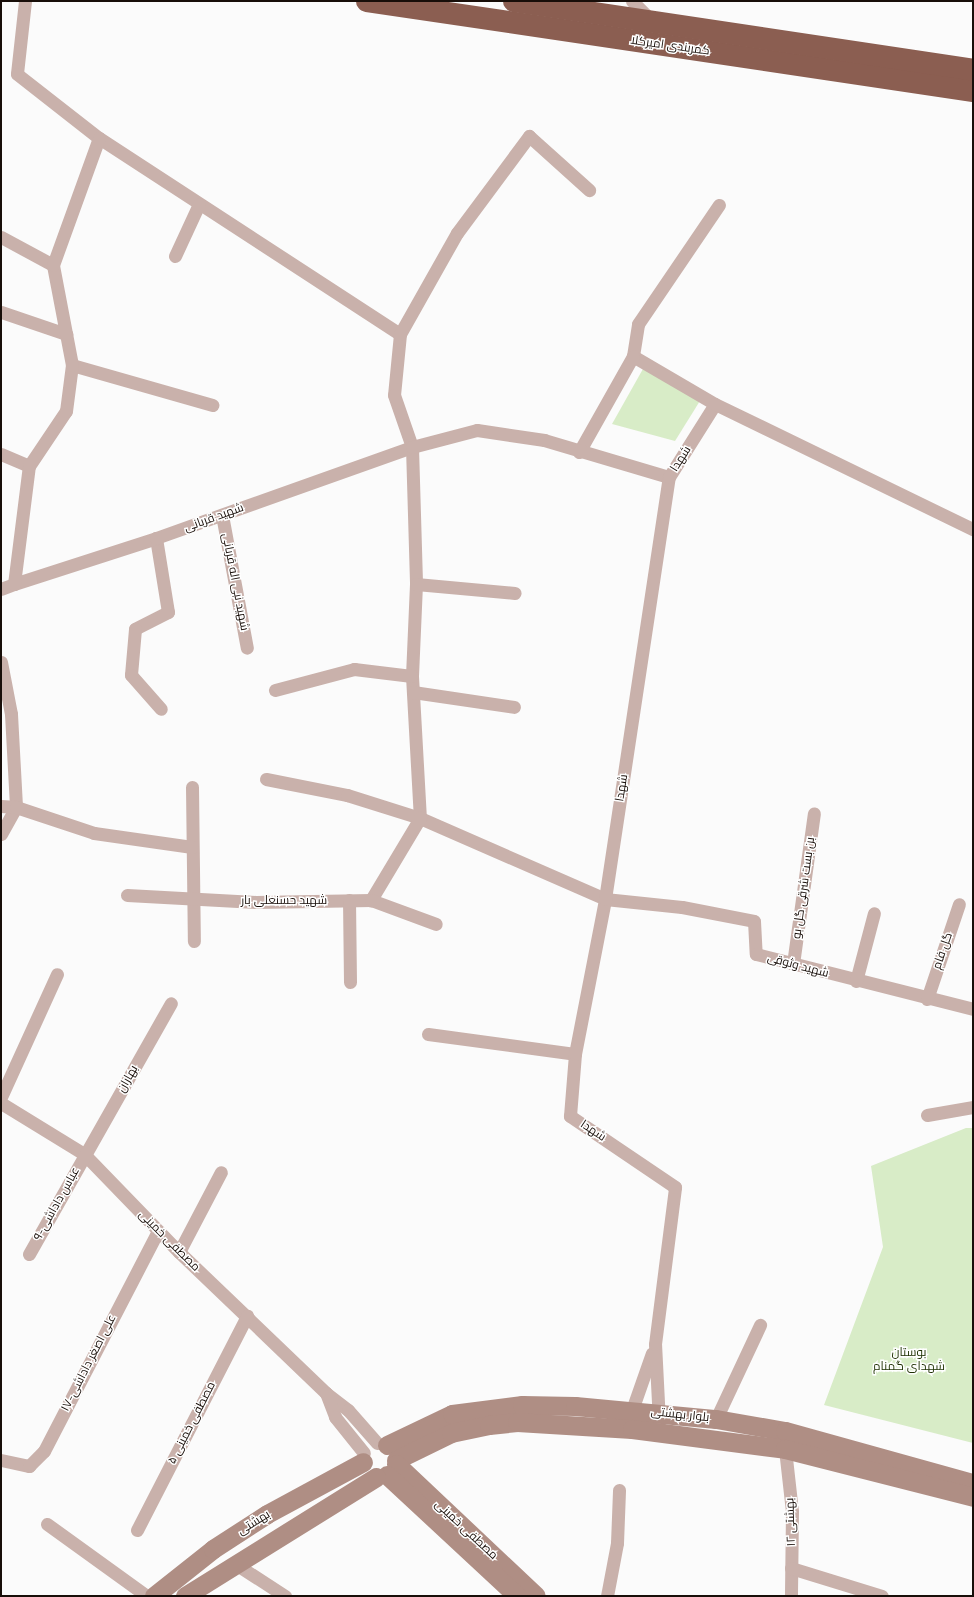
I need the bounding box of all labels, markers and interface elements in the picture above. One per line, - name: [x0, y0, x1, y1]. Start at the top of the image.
- street label: کمربندی امیرکلا: [629, 33, 711, 59]
- street label: شهدا: [668, 444, 694, 474]
- street label: شهید قربانی: [182, 501, 246, 535]
- street label: شهید نبی اله قربانی: [218, 532, 252, 632]
- street label: شهدا: [613, 773, 631, 803]
- street label: بن بست شرقی گل بو: [790, 836, 818, 940]
- street label: شهید حسنعلی بار: [241, 894, 327, 908]
- street label: گل فام: [930, 931, 956, 971]
- street label: شهید وثوقی: [766, 951, 830, 981]
- street label: بهاران: [115, 1063, 141, 1095]
- street label: شهدا: [578, 1117, 608, 1145]
- street label: عباس داداشی-۹: [31, 1165, 83, 1243]
- street label: مصطفی خمینی: [135, 1207, 203, 1275]
- street label: علی اصغر داداشی-۱۷: [58, 1312, 120, 1414]
- park label: بوستان شهدای گمنام: [873, 1346, 945, 1374]
- street label: مصطفی خمینی ۵: [165, 1380, 219, 1466]
- street label: بلوار بهشتی: [650, 1405, 710, 1425]
- street label: مصطفی خمینی: [432, 1497, 500, 1563]
- street label: بهشتی ۱۲: [783, 1497, 799, 1547]
- street label: بهشتی: [235, 1507, 273, 1539]

